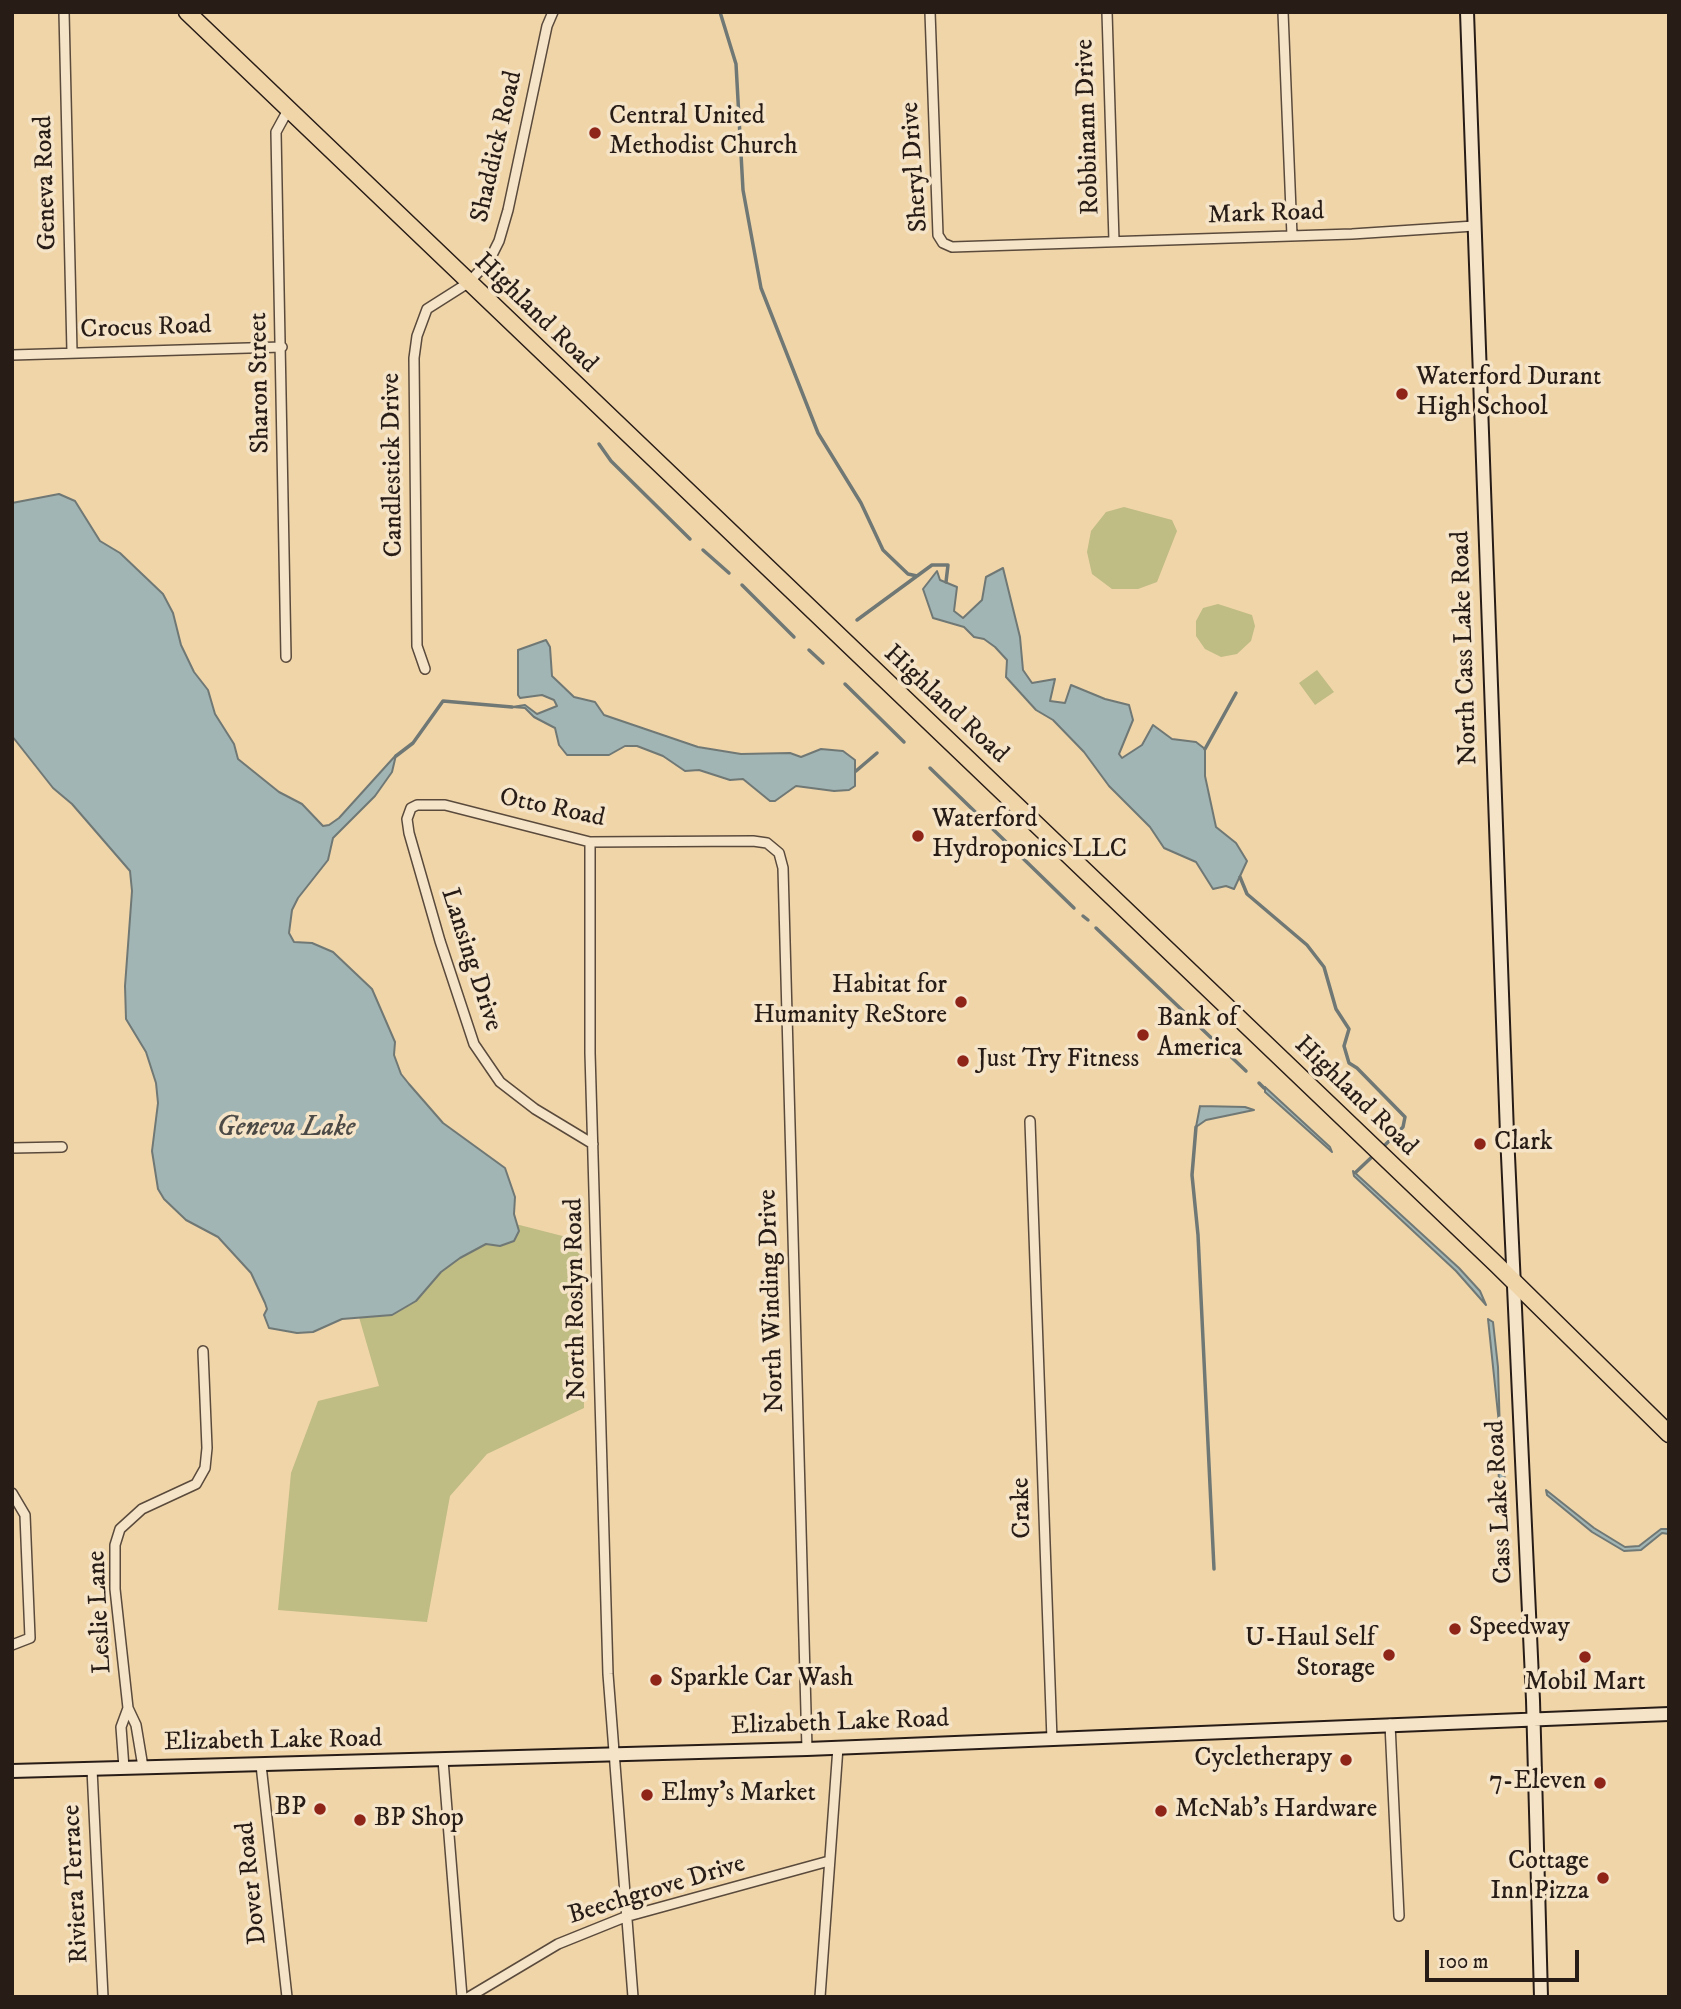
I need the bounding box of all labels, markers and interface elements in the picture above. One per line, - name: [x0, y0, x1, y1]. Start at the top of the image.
- street label: Robbinann Drive: [1070, 38, 1108, 216]
- street label: Shaddick Road: [465, 68, 531, 226]
- street label: Sheryl Drive: [896, 101, 936, 233]
- place label: Central United Methodist Church: [609, 102, 798, 164]
- street label: Geneva Road: [29, 115, 65, 251]
- marker: Central United Methodist Church: [587, 125, 603, 141]
- street label: Mark Road: [1207, 197, 1325, 233]
- street label: Highland Road: [467, 247, 603, 381]
- street label: Crocus Road: [80, 311, 212, 347]
- street label: Sharon Street: [244, 312, 278, 454]
- place label: Waterford Durant High School: [1416, 363, 1601, 424]
- street label: Candlestick Drive: [377, 372, 411, 558]
- marker: Waterford Durant High School: [1394, 386, 1410, 402]
- street label: North Cass Lake Road: [1446, 530, 1486, 766]
- street label: Highland Road: [876, 639, 1014, 771]
- street label: Otto Road: [496, 783, 608, 835]
- place label: Waterford Hydroponics LLC: [932, 805, 1127, 866]
- marker: Waterford Hydroponics LLC: [910, 828, 926, 844]
- street label: Lansing Drive: [432, 885, 508, 1035]
- place label: Habitat for Humanity ReStore: [753, 971, 947, 1032]
- marker: Habitat for Humanity ReStore: [953, 994, 969, 1010]
- place label: Bank of America: [1157, 1004, 1242, 1066]
- marker: Bank of America: [1135, 1027, 1151, 1043]
- street label: Highland Road: [1287, 1030, 1423, 1164]
- place label: Just Try Fitness: [977, 1045, 1139, 1077]
- marker: Just Try Fitness: [955, 1053, 971, 1069]
- water label: Geneva Lake: [217, 1112, 355, 1146]
- place label: Clark: [1494, 1128, 1553, 1160]
- marker: Clark: [1472, 1136, 1488, 1152]
- street label: North Winding Drive: [754, 1189, 792, 1413]
- street label: North Roslyn Road: [560, 1198, 594, 1400]
- street label: Cass Lake Road: [1481, 1419, 1521, 1585]
- street label: Crake: [1006, 1477, 1040, 1539]
- street label: Leslie Lane: [82, 1550, 120, 1674]
- place label: Speedway: [1469, 1613, 1570, 1645]
- marker: Speedway: [1447, 1621, 1463, 1637]
- place label: U-Haul Self Storage: [1245, 1624, 1375, 1686]
- marker: U-Haul Self Storage: [1381, 1647, 1397, 1663]
- marker: Mobil Mart: [1577, 1649, 1593, 1665]
- place label: Sparkle Car Wash: [670, 1664, 853, 1696]
- place label: Mobil Mart: [1524, 1668, 1646, 1700]
- marker: Sparkle Car Wash: [648, 1672, 664, 1688]
- street label: Elizabeth Lake Road: [730, 1705, 950, 1743]
- street label: Elizabeth Lake Road: [164, 1724, 382, 1760]
- place label: Cycletherapy: [1194, 1744, 1332, 1776]
- marker: Cycletherapy: [1338, 1752, 1354, 1768]
- place label: 7-Eleven: [1489, 1767, 1586, 1799]
- marker: 7-Eleven: [1592, 1775, 1608, 1791]
- place label: Elmy's Market: [661, 1779, 816, 1811]
- marker: Elmy's Market: [639, 1787, 655, 1803]
- place label: BP: [275, 1793, 306, 1825]
- place label: McNab's Hardware: [1175, 1795, 1377, 1827]
- marker: BP: [312, 1801, 328, 1817]
- marker: McNab's Hardware: [1153, 1803, 1169, 1819]
- street label: Riviera Terrace: [57, 1804, 97, 1964]
- place label: BP Shop: [374, 1804, 464, 1836]
- marker: BP Shop: [352, 1812, 368, 1828]
- street label: Dover Road: [231, 1820, 275, 1946]
- place label: Cottage Inn Pizza: [1490, 1847, 1589, 1909]
- street label: Beechgrove Drive: [565, 1849, 749, 1933]
- marker: Cottage Inn Pizza: [1595, 1870, 1611, 1886]
- scale bar: [1429, 1936, 1583, 1980]
- text: 100 m: [1438, 1949, 1489, 1975]

